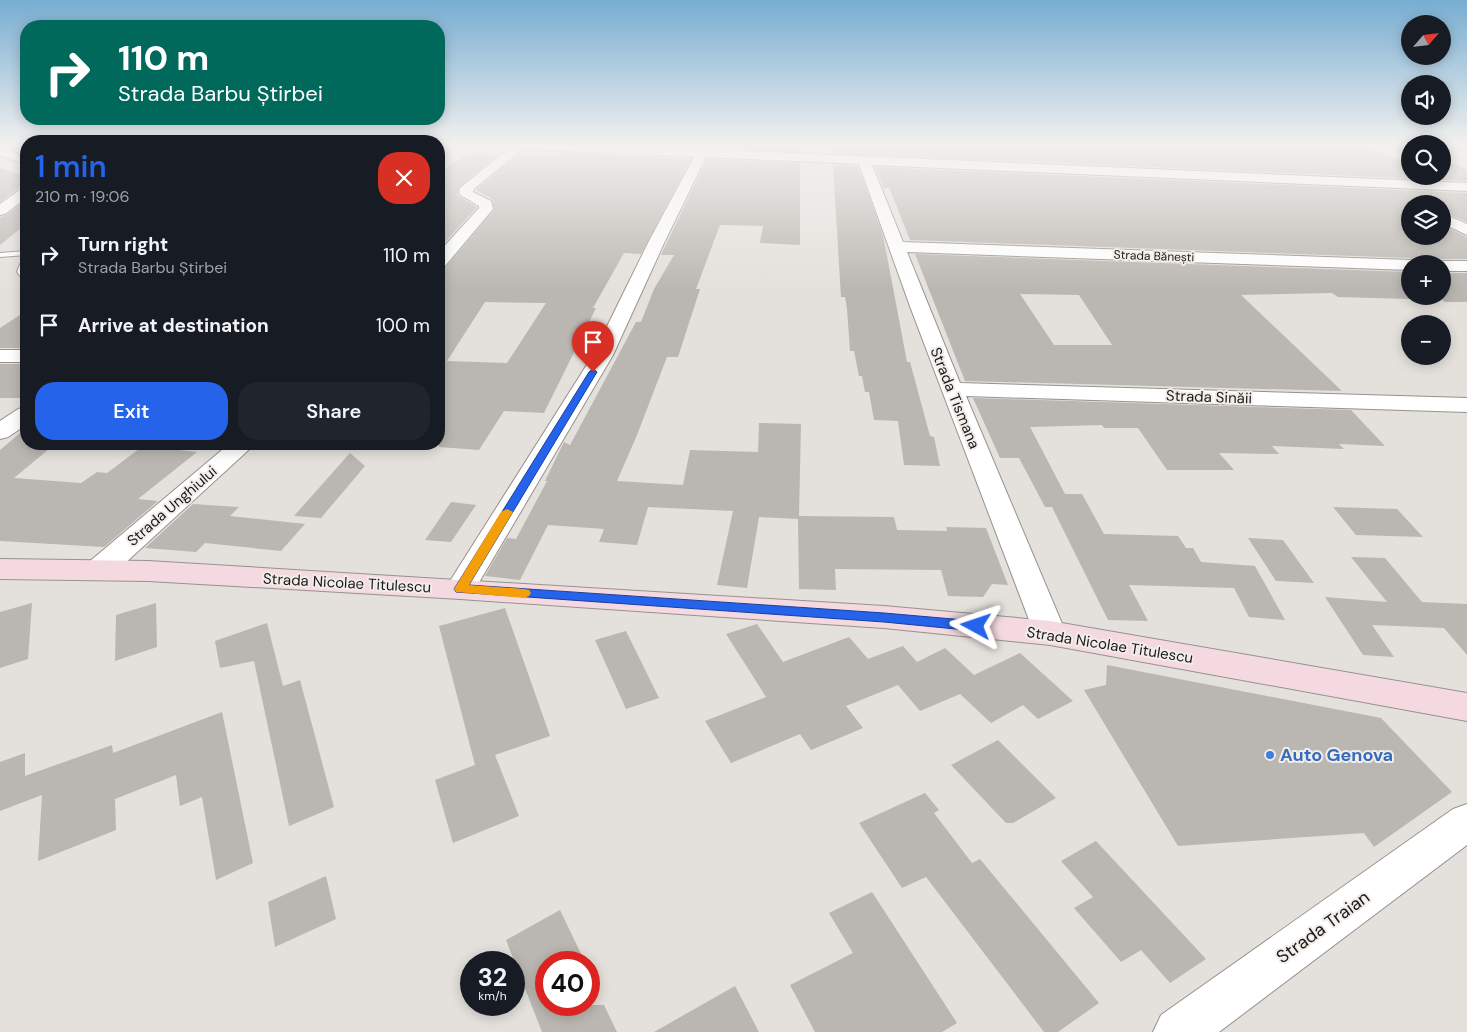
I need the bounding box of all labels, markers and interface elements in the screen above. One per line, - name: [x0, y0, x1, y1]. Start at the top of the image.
- north arrow: [1401, 15, 1451, 65]
- map controls: [1401, 15, 1451, 365]
- text: 110 m: [118, 35, 209, 81]
- icon: right: [35, 40, 100, 105]
- button: sound: [1401, 75, 1451, 125]
- text: Strada Barbu Știrbei: [118, 79, 323, 108]
- button: search: [1401, 135, 1451, 185]
- text: 1 min: [35, 147, 107, 186]
- button: close: [378, 152, 430, 204]
- text: 210 m · 19:06: [35, 186, 130, 207]
- button: layers: [1401, 195, 1451, 245]
- text: Turn right: [78, 232, 168, 257]
- icon: right: [35, 241, 63, 269]
- text: 110 m: [383, 243, 430, 268]
- street label: Strada Bănești: [1113, 247, 1195, 265]
- button: +: [1401, 255, 1451, 305]
- text: Strada Barbu Știrbei: [78, 257, 227, 278]
- icon: arrive: [35, 311, 63, 339]
- text: Arrive at destination: [78, 313, 269, 338]
- text: 100 m: [376, 313, 430, 338]
- button: −: [1401, 315, 1451, 365]
- pin: [572, 321, 614, 372]
- icon: arrive: [579, 328, 607, 356]
- street label: Strada Tismana: [926, 344, 984, 452]
- button: Exit: [35, 382, 228, 440]
- button: Share: [238, 382, 430, 440]
- street label: Strada Sinăii: [1166, 386, 1252, 408]
- street label: Strada Unghiului: [123, 461, 221, 551]
- street label: Strada Nicolae Titulescu: [262, 569, 432, 597]
- position arrow: [949, 599, 1001, 651]
- street label: Strada Nicolae Titulescu: [1025, 622, 1195, 668]
- place label: Auto Genova: [1280, 743, 1393, 767]
- marker: Auto Genova: [1264, 749, 1276, 761]
- street label: Strada Traian: [1272, 885, 1374, 969]
- speed limit sign: 40: [535, 951, 600, 1016]
- text: 32: [478, 961, 507, 994]
- text: km/h: [478, 988, 507, 1004]

